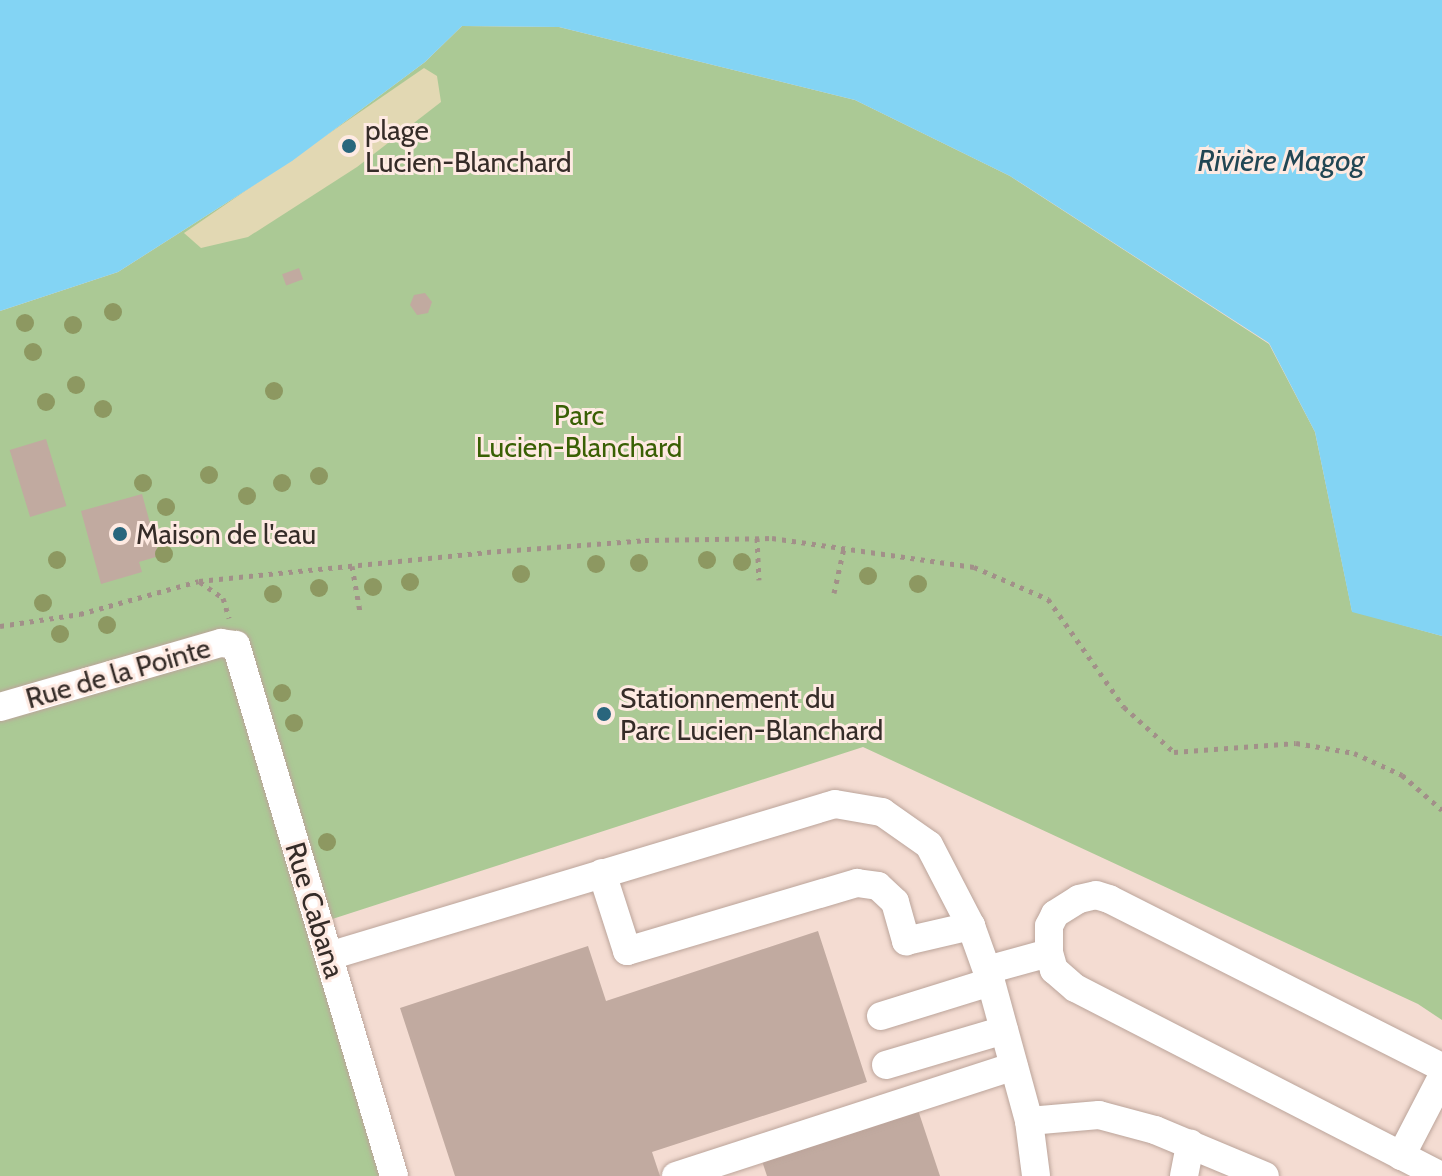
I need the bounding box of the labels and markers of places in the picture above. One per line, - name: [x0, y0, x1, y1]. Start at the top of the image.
- place label: plage Lucien-Blanchard: [365, 113, 572, 179]
- marker: plage Lucien-Blanchard: [340, 137, 358, 155]
- place label: Maison de l'eau: [136, 517, 316, 551]
- marker: Maison de l'eau: [111, 525, 129, 543]
- place label: Stationnement du Parc Lucien-Blanchard: [620, 681, 883, 747]
- marker: Stationnement du Parc Lucien-Blanchard: [595, 705, 613, 723]

